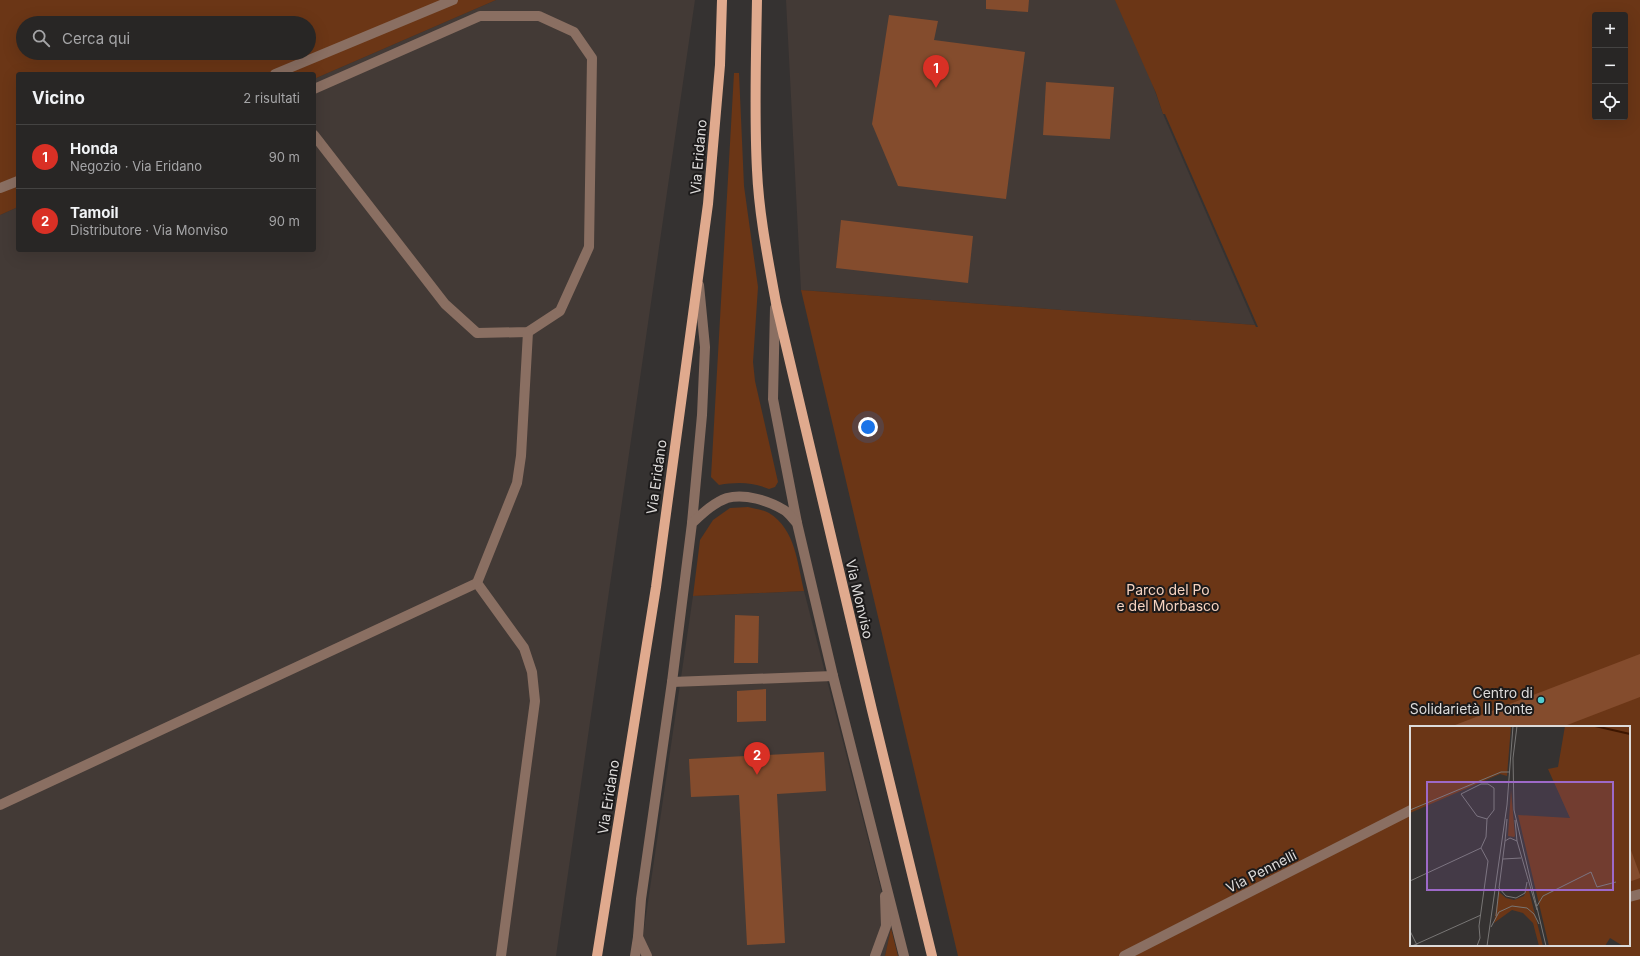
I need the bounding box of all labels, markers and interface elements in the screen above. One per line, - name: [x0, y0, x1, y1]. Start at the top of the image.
- map controls: [1592, 12, 1628, 120]
- button: +: [1592, 12, 1628, 48]
- search box: [16, 16, 316, 60]
- icon: search: [30, 27, 52, 49]
- text: Cerca qui: [62, 29, 130, 48]
- button: −: [1592, 48, 1628, 84]
- pin: 1: [923, 55, 949, 88]
- button: locate: [1592, 84, 1628, 120]
- text: Vicino: [32, 88, 85, 108]
- text: 2 risultati: [243, 90, 300, 106]
- street label: Via Eridano: [686, 119, 710, 195]
- text: Honda: [70, 139, 118, 158]
- text: 1: [42, 149, 48, 165]
- text: 90 m: [269, 149, 300, 165]
- text: Negozio · Via Eridano: [70, 158, 202, 174]
- text: Tamoil: [70, 203, 119, 222]
- text: 2: [41, 213, 49, 229]
- text: 90 m: [269, 213, 300, 229]
- text: Distributore · Via Monviso: [70, 222, 228, 238]
- your location: [858, 417, 878, 437]
- street label: Via Eridano: [642, 439, 670, 515]
- street label: Via Monviso: [843, 558, 877, 640]
- park label: Parco del Po e del Morbasco: [1116, 581, 1220, 614]
- place label: Centro di Solidarietà Il Ponte: [1410, 684, 1533, 717]
- marker: Centro di Solidarietà Il Ponte: [1536, 695, 1546, 705]
- inset map: [1410, 726, 1630, 946]
- pin: 2: [744, 742, 770, 775]
- street label: Via Eridano: [594, 759, 622, 835]
- street label: Via Pennelli: [1223, 846, 1299, 896]

